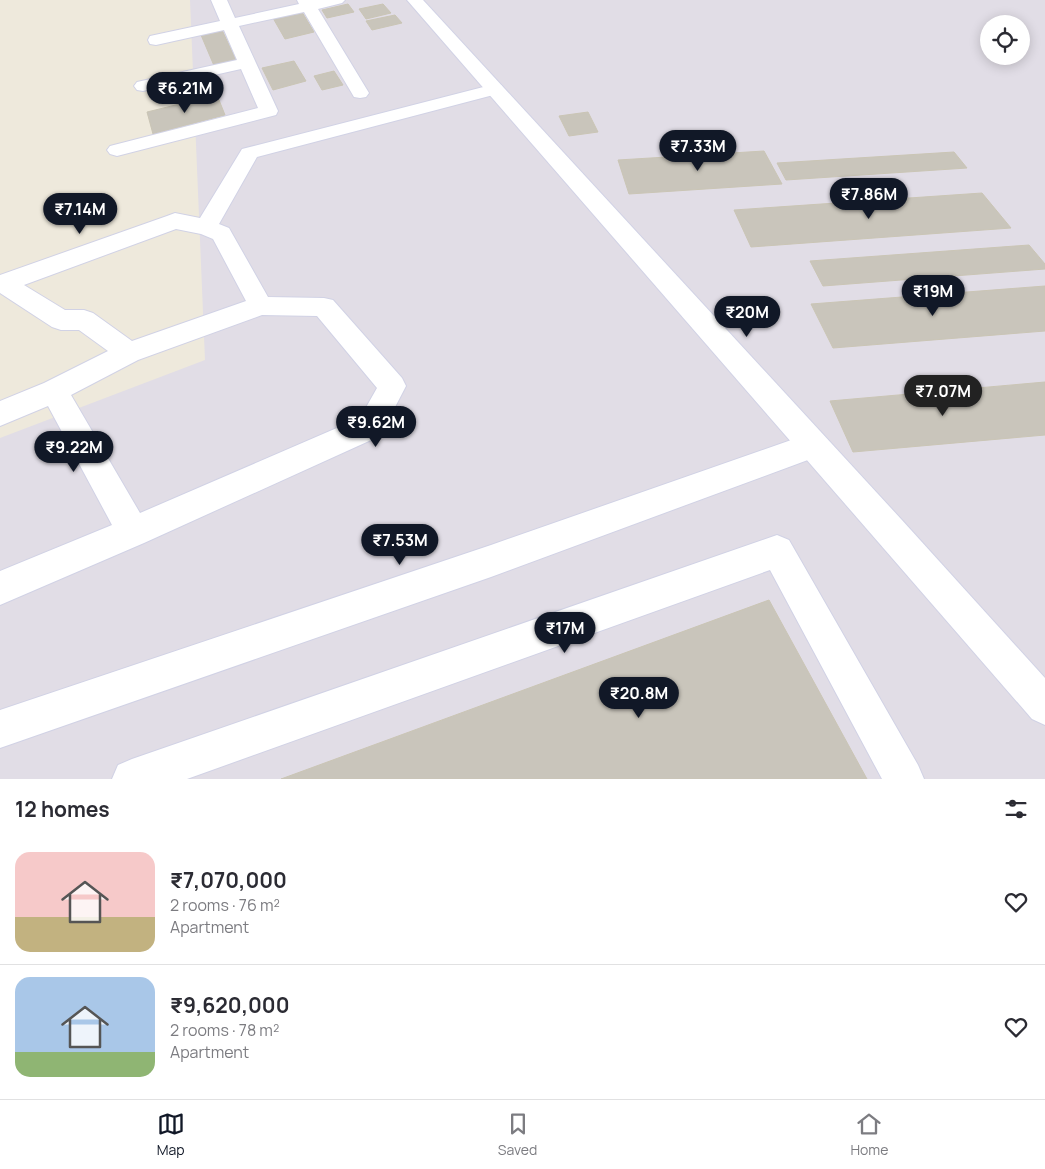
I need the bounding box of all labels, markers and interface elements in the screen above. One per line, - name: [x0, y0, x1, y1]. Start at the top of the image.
- map controls: [980, 15, 1030, 65]
- button: locate: [980, 15, 1030, 65]
- pin: ₹6.21M: [144, 72, 226, 114]
- text: ₹6.21M: [158, 77, 212, 99]
- pin: ₹7.33M: [657, 130, 739, 172]
- text: ₹7.33M: [670, 135, 726, 157]
- pin: ₹7.86M: [828, 178, 910, 220]
- text: ₹7.86M: [841, 183, 897, 205]
- pin: ₹7.14M: [39, 192, 121, 235]
- text: ₹7.14M: [54, 198, 106, 220]
- pin: ₹19M: [903, 274, 963, 317]
- text: ₹19M: [913, 280, 953, 302]
- pin: ₹20M: [717, 296, 777, 338]
- text: ₹20M: [725, 301, 769, 323]
- pin: ₹7.07M: [902, 374, 984, 417]
- text: ₹7.07M: [915, 380, 971, 402]
- pin: ₹9.62M: [335, 406, 417, 448]
- text: ₹9.62M: [347, 411, 405, 433]
- pin: ₹9.22M: [33, 430, 115, 473]
- text: ₹9.22M: [45, 436, 103, 458]
- pin: ₹7.53M: [359, 524, 441, 566]
- text: ₹7.53M: [372, 529, 428, 551]
- pin: ₹17M: [535, 612, 595, 654]
- text: ₹17M: [545, 617, 585, 639]
- pin: ₹20.8M: [598, 676, 680, 719]
- text: ₹20.8M: [610, 682, 668, 704]
- text: 12 homes: [15, 795, 110, 823]
- icon: filters: [1002, 795, 1030, 823]
- text: ₹7,070,000: [170, 866, 287, 894]
- icon: home: [55, 872, 115, 932]
- icon: heart: [1002, 888, 1030, 916]
- text: 2 rooms · 76 m²: [170, 894, 280, 916]
- text: Apartment: [170, 916, 249, 938]
- text: ₹9,620,000: [170, 991, 290, 1019]
- icon: home: [55, 997, 115, 1057]
- icon: heart: [1002, 1013, 1030, 1041]
- text: 2 rooms · 78 m²: [170, 1019, 279, 1041]
- text: Apartment: [170, 1041, 249, 1063]
- tab: Map: [157, 1110, 185, 1159]
- tab: Saved: [498, 1110, 537, 1159]
- tab: Home: [851, 1110, 888, 1159]

